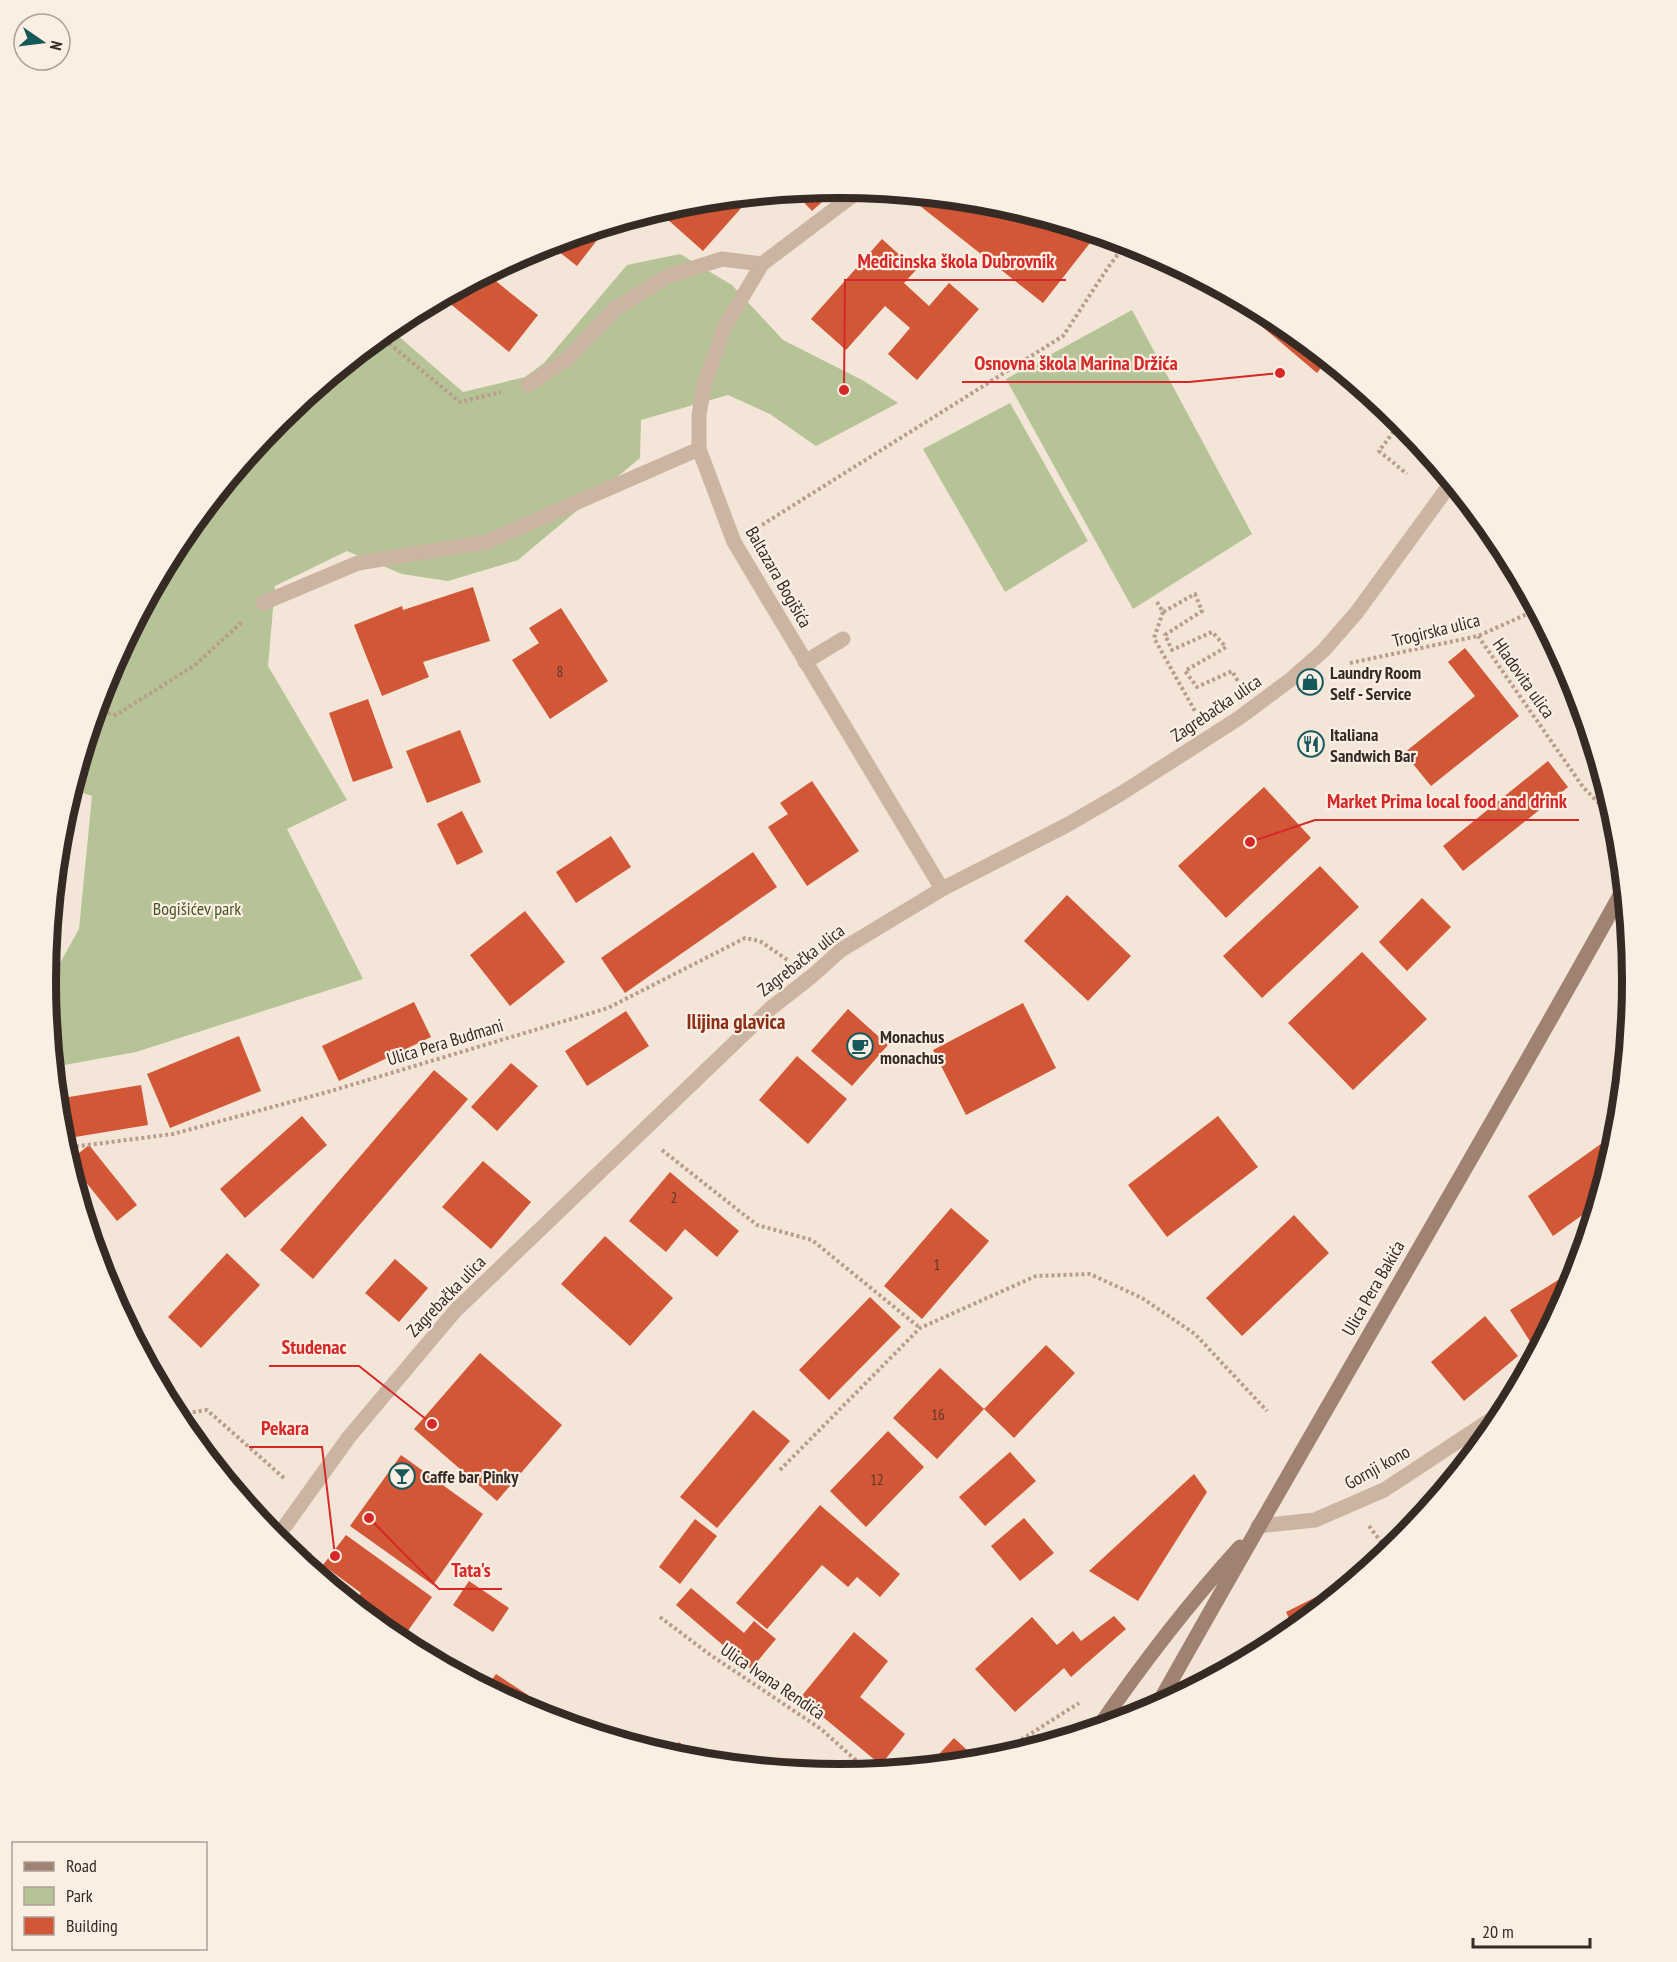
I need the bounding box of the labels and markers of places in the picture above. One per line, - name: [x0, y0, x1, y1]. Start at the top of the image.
- callout: Medicinska škola Dubrovnik: [845, 242, 1066, 280]
- callout: Osnovna škola Marina Držića: [962, 344, 1189, 382]
- place label: Laundry Room Self - Service: [1330, 661, 1421, 705]
- shop icon: Laundry Room Self - Service: [1295, 667, 1325, 697]
- place label: Italiana Sandwich Bar: [1330, 723, 1417, 767]
- restaurant icon: Italiana Sandwich Bar: [1296, 729, 1326, 759]
- callout: Market Prima local food and drink: [1315, 782, 1579, 820]
- place label: Monachus monachus: [880, 1025, 944, 1069]
- cafe icon: Monachus monachus: [845, 1031, 875, 1061]
- callout: Studenac: [269, 1328, 359, 1366]
- callout: Pekara: [249, 1409, 322, 1447]
- bar icon: Caffe bar Pinky: [387, 1461, 417, 1491]
- place label: Caffe bar Pinky: [422, 1465, 519, 1488]
- callout: Tata's: [439, 1551, 502, 1589]

